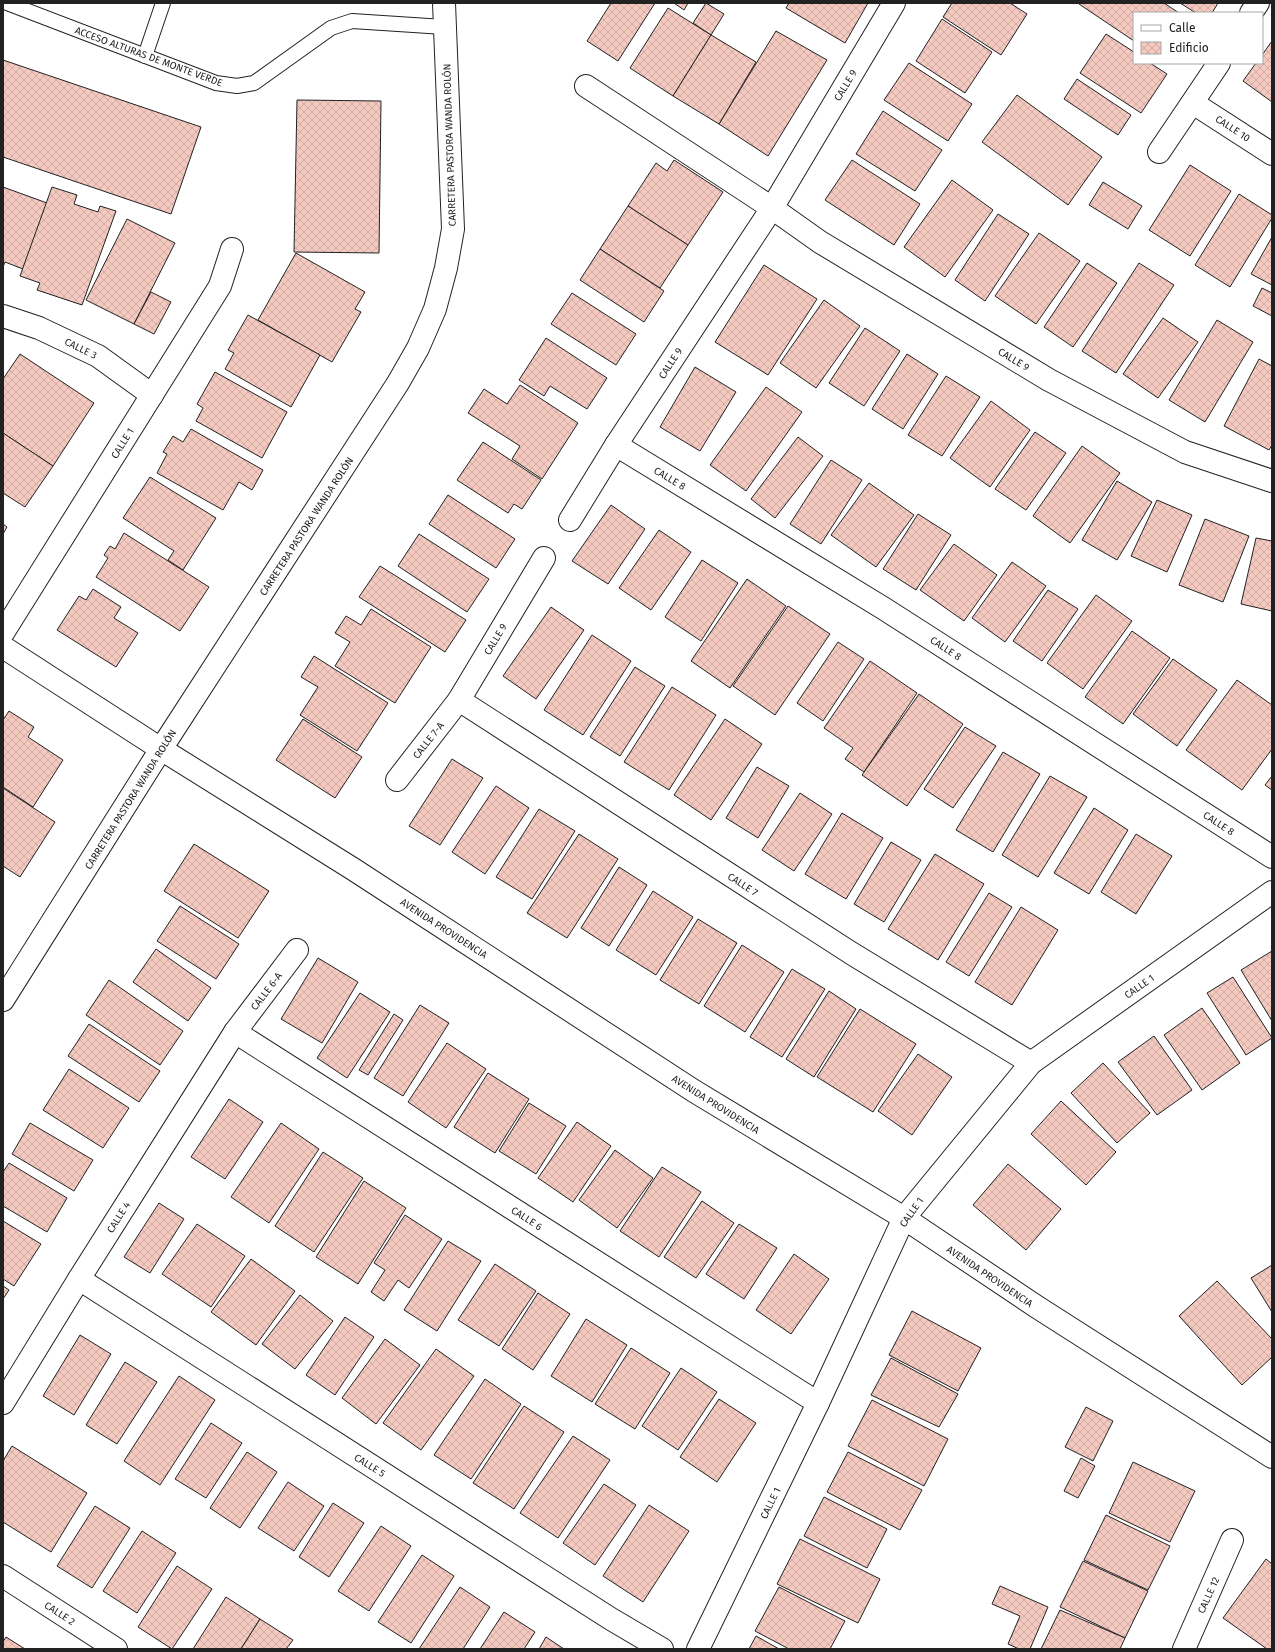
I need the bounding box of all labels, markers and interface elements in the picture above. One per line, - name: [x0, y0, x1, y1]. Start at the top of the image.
- legend: [1133, 12, 1263, 64]
- text: Calle: [1169, 21, 1196, 35]
- street label: ACCESO ALTURAS DE MONTE VERDE: [73, 25, 224, 89]
- text: Edificio: [1169, 41, 1209, 55]
- street label: CARRETERA PASTORA WANDA ROLÓN: [439, 63, 459, 227]
- street label: CALLE 9: [832, 68, 860, 103]
- street label: CALLE 10: [1213, 113, 1253, 145]
- street label: CALLE 3: [63, 336, 99, 362]
- street label: CALLE 9: [656, 346, 685, 381]
- street label: CALLE 9: [996, 346, 1031, 374]
- street label: CALLE 1: [109, 426, 137, 461]
- street label: CARRETERA PASTORA WANDA ROLÓN: [256, 454, 356, 598]
- street label: CALLE 8: [651, 465, 688, 493]
- street label: CALLE 9: [482, 622, 510, 657]
- street label: CALLE 8: [928, 634, 964, 664]
- street label: CALLE 7-A: [411, 720, 447, 761]
- street label: CARRETERA PASTORA WANDA ROLÓN: [81, 726, 179, 872]
- street label: CALLE 8: [1201, 809, 1237, 839]
- street label: CALLE 7: [725, 871, 760, 899]
- street label: AVENIDA PROVIDENCIA: [398, 896, 489, 962]
- street label: CALLE 6-A: [249, 970, 285, 1013]
- street label: CALLE 1: [1122, 972, 1157, 1001]
- street label: AVENIDA PROVIDENCIA: [669, 1073, 762, 1137]
- street label: CALLE 1: [897, 1195, 926, 1230]
- street label: CALLE 4: [105, 1199, 133, 1235]
- street label: CALLE 6: [509, 1204, 544, 1233]
- street label: AVENIDA PROVIDENCIA: [944, 1244, 1035, 1310]
- street label: CALLE 5: [352, 1452, 387, 1480]
- street label: CALLE 1: [758, 1486, 784, 1521]
- street label: CALLE 12: [1196, 1575, 1222, 1615]
- street label: CALLE 2: [42, 1599, 77, 1628]

